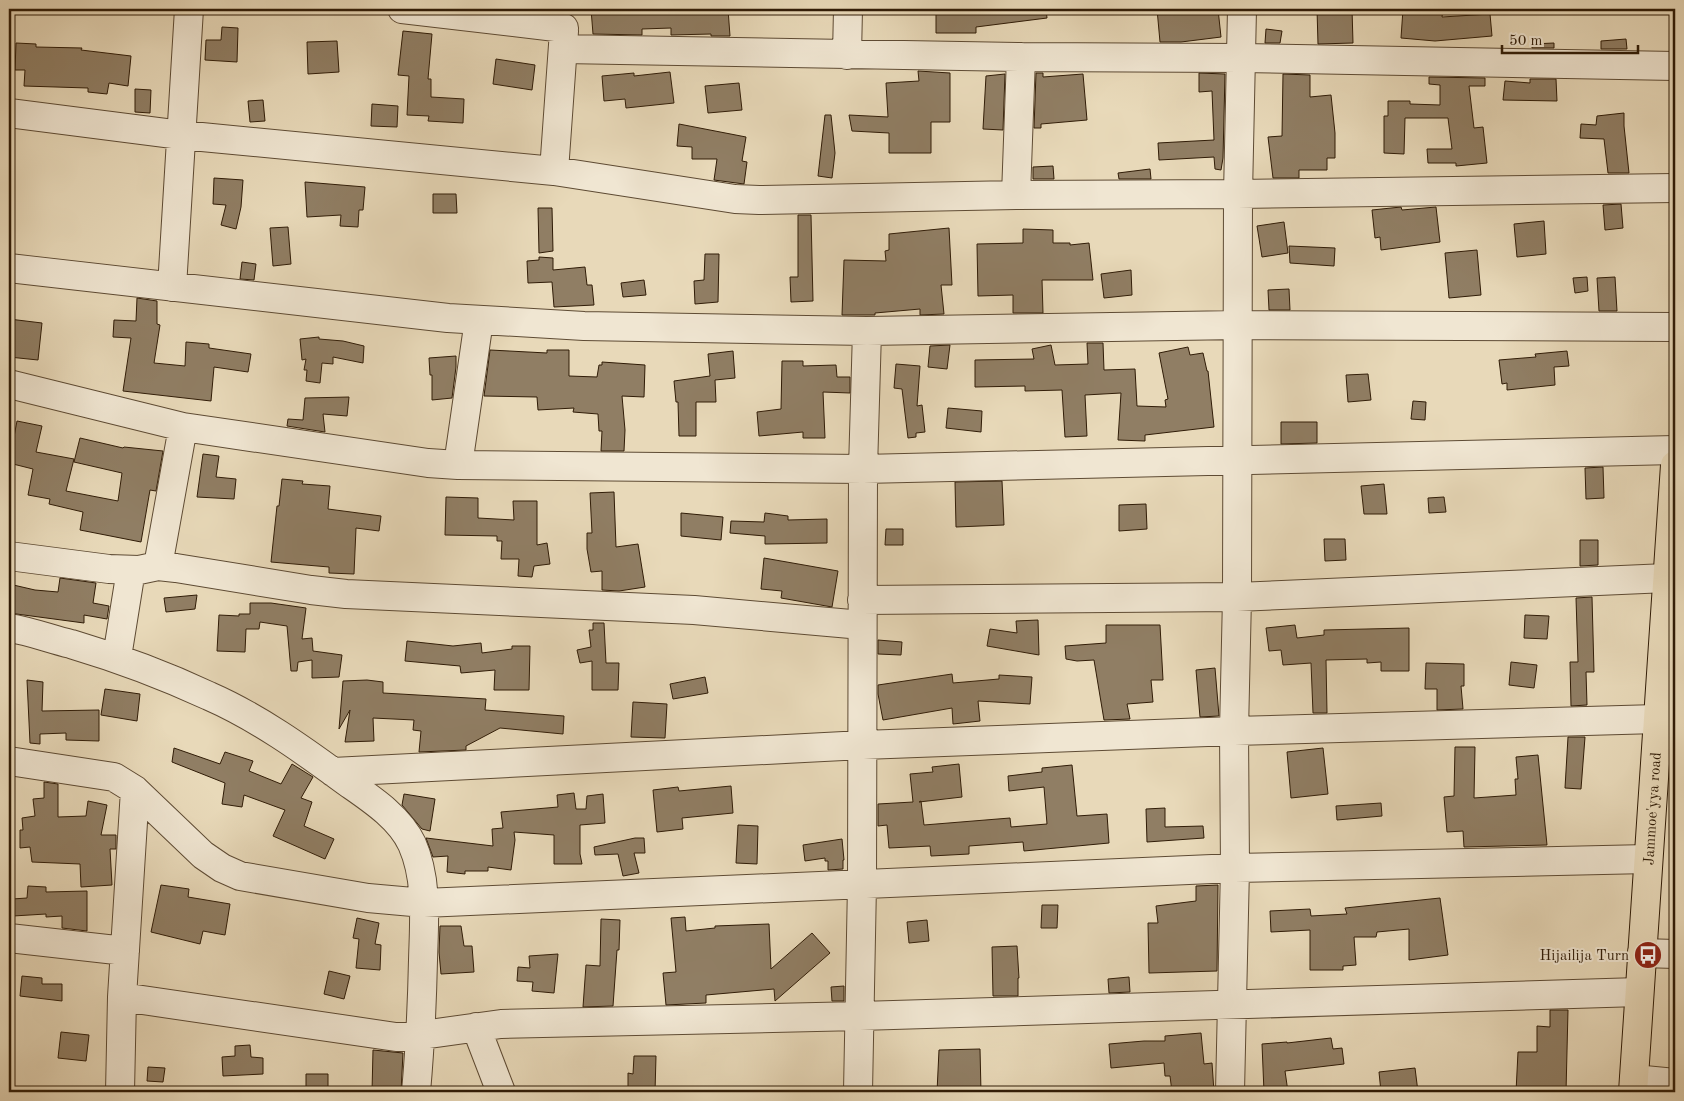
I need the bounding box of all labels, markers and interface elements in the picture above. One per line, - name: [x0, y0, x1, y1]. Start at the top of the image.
- scale bar: [1502, 22, 1638, 54]
- text: 50 m: [1509, 34, 1543, 49]
- street label: Jammoe'yya road: [1642, 752, 1665, 866]
- bus stop icon: Hijailija Turn: [1633, 940, 1663, 970]
- place label: Hijailija Turn: [1539, 949, 1629, 964]

